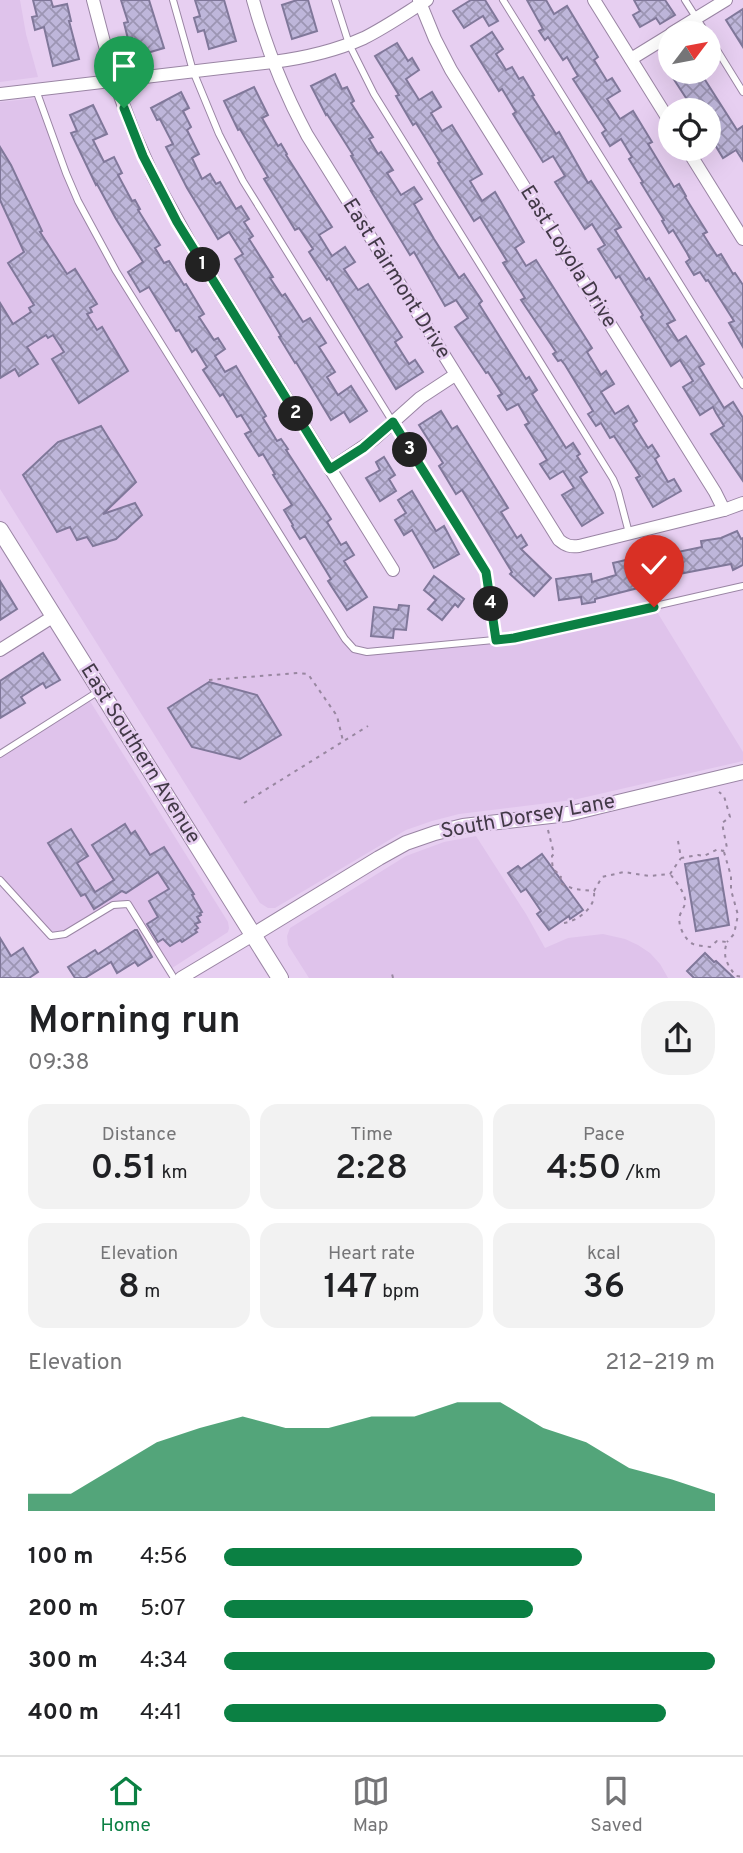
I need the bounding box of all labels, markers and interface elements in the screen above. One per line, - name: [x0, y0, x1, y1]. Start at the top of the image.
- north arrow: [658, 21, 721, 84]
- map controls: [658, 21, 721, 161]
- pin: [94, 36, 154, 108]
- icon: arrive: [105, 47, 143, 85]
- button: locate: [658, 98, 721, 161]
- street label: East Loyola Drive: [513, 181, 623, 333]
- street label: East Fairmont Drive: [336, 194, 456, 364]
- pin: 1: [186, 247, 220, 282]
- text: 1: [199, 252, 206, 276]
- pin: 2: [278, 396, 314, 432]
- text: 2: [290, 401, 301, 425]
- pin: 3: [392, 433, 428, 468]
- text: 3: [404, 437, 415, 461]
- pin: [624, 535, 684, 607]
- icon: check: [635, 546, 673, 584]
- pin: 4: [474, 586, 508, 622]
- text: 4: [484, 591, 497, 615]
- street label: East Southern Avenue: [74, 659, 206, 849]
- street label: South Dorsey Lane: [439, 788, 617, 846]
- text: Morning run: [28, 998, 241, 1047]
- button: share: [641, 1001, 715, 1075]
- text: 09:38: [28, 1049, 90, 1078]
- text: Distance: [102, 1123, 176, 1147]
- text: Time: [350, 1123, 393, 1147]
- text: Pace: [583, 1123, 625, 1147]
- text: 0.51: [91, 1147, 157, 1191]
- text: 2:28: [335, 1147, 408, 1191]
- text: 4:50: [546, 1147, 621, 1191]
- text: km: [157, 1161, 188, 1185]
- text: /km: [621, 1161, 661, 1185]
- text: Elevation: [100, 1242, 178, 1266]
- text: Heart rate: [328, 1242, 415, 1266]
- text: kcal: [587, 1242, 621, 1266]
- text: 8: [118, 1266, 140, 1310]
- text: 147: [323, 1266, 378, 1310]
- text: 36: [583, 1266, 625, 1310]
- text: m: [140, 1280, 160, 1304]
- text: bpm: [378, 1280, 419, 1304]
- text: Elevation: [28, 1349, 123, 1378]
- text: 212–219 m: [605, 1349, 715, 1378]
- text: 100 m: [28, 1543, 93, 1572]
- text: 4:56: [140, 1543, 187, 1572]
- text: 200 m: [28, 1595, 98, 1624]
- text: 5:07: [140, 1595, 186, 1624]
- text: 300 m: [28, 1647, 98, 1676]
- text: 4:34: [140, 1647, 188, 1676]
- text: 400 m: [28, 1699, 99, 1728]
- text: 4:41: [140, 1699, 182, 1728]
- tab: Home: [100, 1772, 151, 1838]
- tab: Map: [352, 1772, 390, 1838]
- tab: Saved: [590, 1772, 643, 1838]

